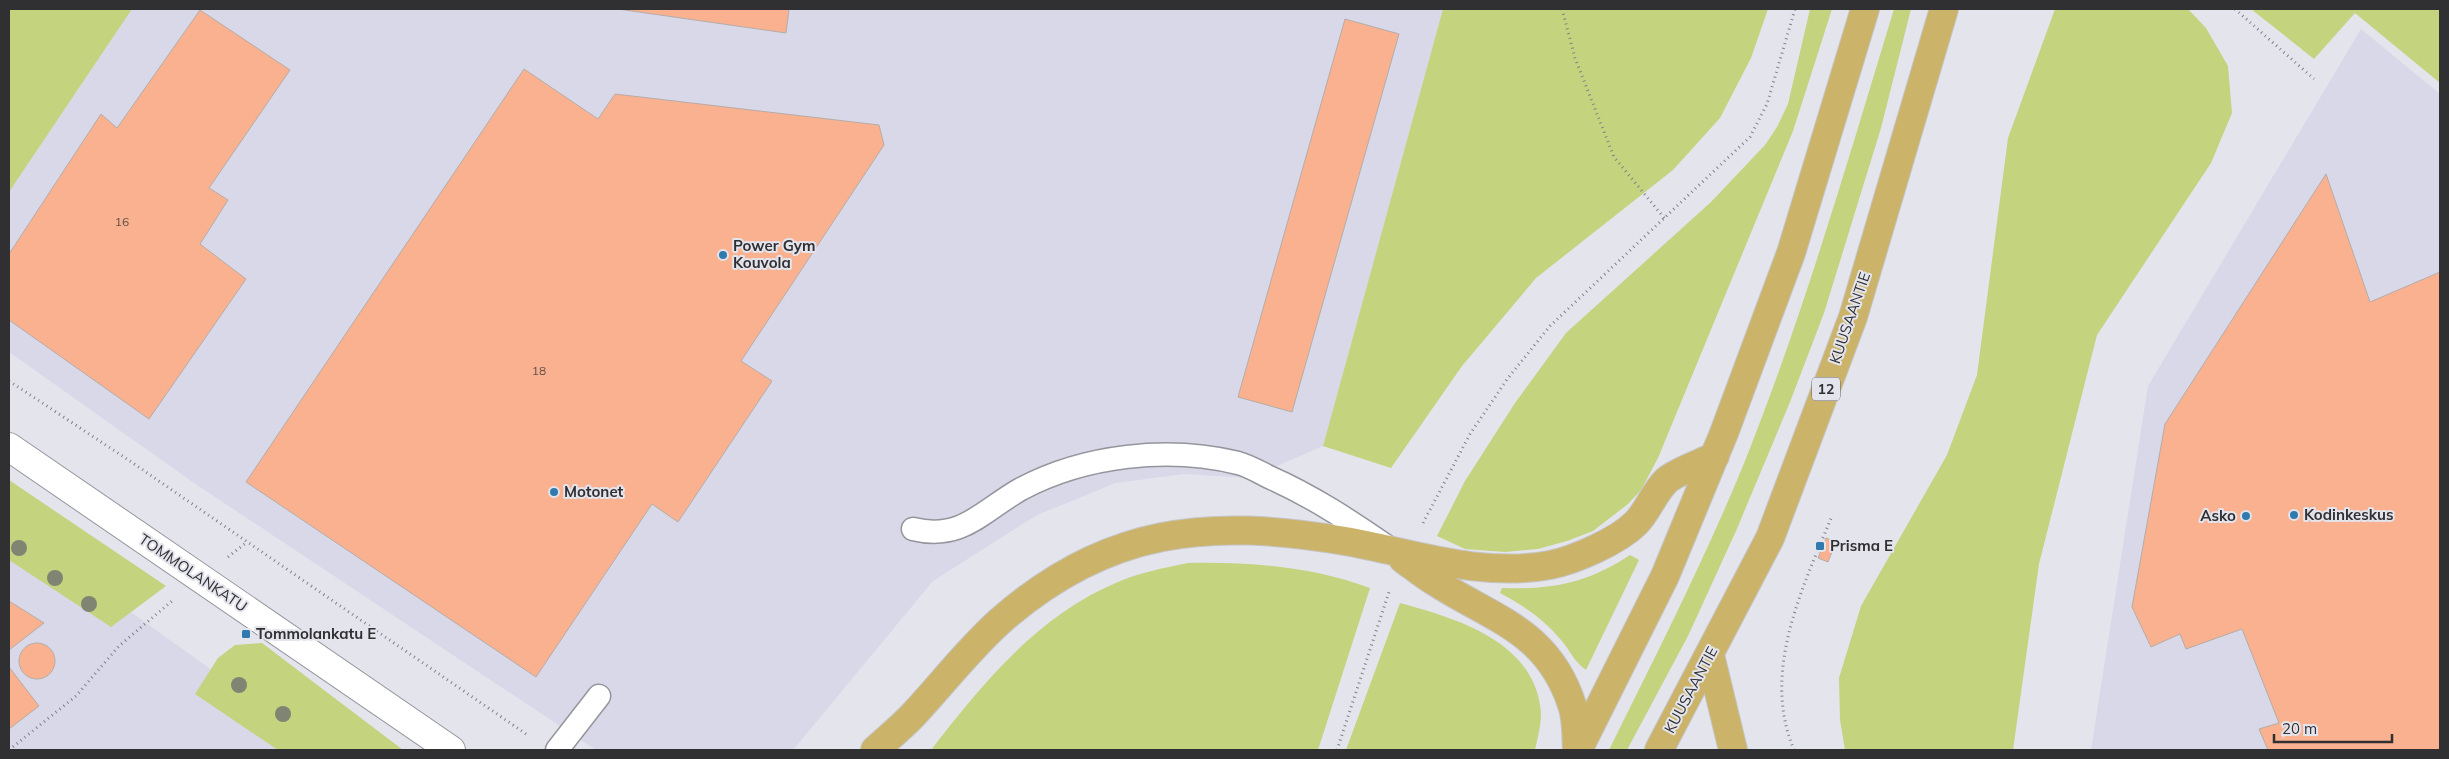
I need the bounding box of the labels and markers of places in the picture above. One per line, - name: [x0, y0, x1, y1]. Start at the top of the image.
- place label: Power Gym Kouvola: [733, 236, 815, 272]
- marker: Power Gym Kouvola: [717, 249, 729, 261]
- place label: Motonet: [564, 482, 624, 501]
- marker: Motonet: [548, 486, 560, 498]
- place label: Kodinkeskus: [2304, 505, 2394, 524]
- place label: Asko: [2200, 506, 2236, 525]
- marker: Kodinkeskus: [2288, 509, 2300, 521]
- marker: Asko: [2240, 510, 2252, 522]
- place label: Prisma E: [1830, 536, 1893, 555]
- marker: Prisma E: [1814, 540, 1826, 552]
- place label: Tommolankatu E: [256, 624, 376, 643]
- marker: Tommolankatu E: [240, 628, 252, 640]

